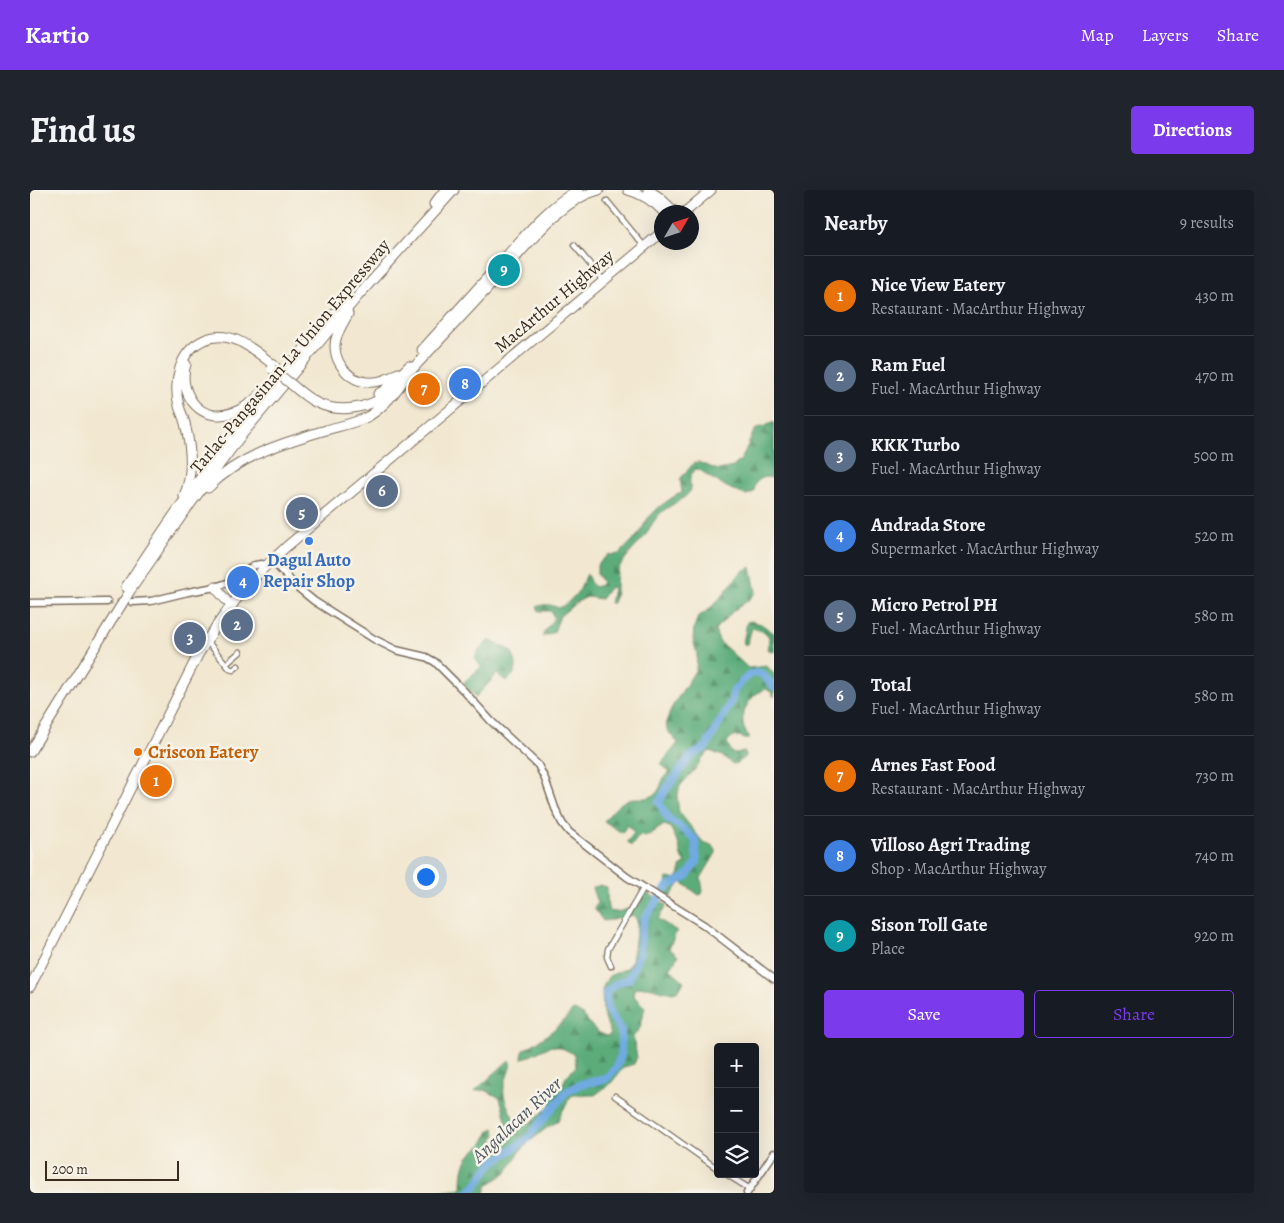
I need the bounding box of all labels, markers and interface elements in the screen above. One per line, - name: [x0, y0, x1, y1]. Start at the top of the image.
- text: Kartio: [25, 19, 89, 51]
- text: Map: [1081, 23, 1114, 47]
- text: Layers: [1142, 23, 1189, 47]
- text: Share: [1217, 23, 1259, 47]
- text: Find us: [30, 106, 136, 154]
- button: Directions: [1131, 106, 1254, 154]
- north arrow: [654, 205, 699, 250]
- text: Nearby: [824, 209, 887, 237]
- text: 9 results: [1180, 212, 1234, 234]
- street label: Tarlac-Pangasinan-La Union Expressway: [185, 233, 396, 478]
- street label: MacArthur Highway: [489, 243, 620, 358]
- pin: 9: [488, 251, 520, 289]
- text: Nice View Eatery: [871, 272, 1005, 298]
- text: 1: [837, 285, 843, 307]
- text: 430 m: [1195, 285, 1234, 307]
- text: Restaurant · MacArthur Highway: [871, 298, 1085, 320]
- text: Ram Fuel: [871, 352, 945, 378]
- pin: 8: [449, 365, 481, 403]
- text: 2: [836, 365, 844, 387]
- text: 470 m: [1195, 365, 1234, 387]
- pin: 7: [408, 370, 440, 408]
- text: Fuel · MacArthur Highway: [871, 378, 1041, 400]
- text: KKK Turbo: [871, 432, 960, 458]
- text: 3: [837, 445, 843, 467]
- text: 500 m: [1194, 445, 1234, 467]
- text: Fuel · MacArthur Highway: [871, 458, 1041, 480]
- pin: 6: [366, 472, 398, 510]
- pin: 5: [286, 494, 318, 532]
- text: Andrada Store: [871, 512, 986, 538]
- text: 4: [836, 525, 844, 547]
- text: 520 m: [1195, 525, 1234, 547]
- marker: Dagul Auto Repair Shop: [303, 535, 315, 547]
- text: Supermarket · MacArthur Highway: [871, 538, 1099, 560]
- place label: Dagul Auto Repair Shop: [263, 548, 355, 593]
- pin: 4: [227, 563, 259, 601]
- text: Micro Petrol PH: [871, 592, 998, 618]
- text: 5: [837, 605, 843, 627]
- text: 580 m: [1194, 605, 1234, 627]
- pin: 2: [221, 606, 253, 644]
- text: Fuel · MacArthur Highway: [871, 618, 1041, 640]
- pin: 3: [174, 619, 206, 657]
- text: Total: [871, 672, 911, 698]
- text: 6: [836, 685, 844, 707]
- text: 580 m: [1194, 685, 1234, 707]
- text: Fuel · MacArthur Highway: [871, 698, 1041, 720]
- place label: Criscon Eatery: [148, 740, 259, 764]
- marker: Criscon Eatery: [132, 746, 144, 758]
- text: Arnes Fast Food: [871, 752, 996, 778]
- pin: 1: [140, 762, 172, 800]
- text: 7: [837, 765, 843, 787]
- text: 730 m: [1196, 765, 1234, 787]
- text: Restaurant · MacArthur Highway: [871, 778, 1085, 800]
- text: Villoso Agri Trading: [871, 832, 1030, 858]
- text: 8: [836, 845, 844, 867]
- text: 740 m: [1195, 845, 1234, 867]
- text: Shop · MacArthur Highway: [871, 858, 1046, 880]
- your location: [413, 864, 439, 890]
- text: Sison Toll Gate: [871, 912, 988, 938]
- text: 9: [836, 925, 844, 947]
- text: 920 m: [1194, 925, 1234, 947]
- text: Place: [871, 938, 905, 960]
- button: Save: [824, 990, 1024, 1038]
- button: Share: [1034, 990, 1234, 1038]
- map controls: [714, 1043, 759, 1178]
- button: +: [714, 1043, 759, 1088]
- water label: Angalacan River: [465, 1070, 569, 1169]
- button: −: [714, 1088, 759, 1133]
- button: layers: [714, 1133, 759, 1178]
- scale bar: [45, 1158, 179, 1181]
- text: 200 m: [52, 1160, 88, 1179]

